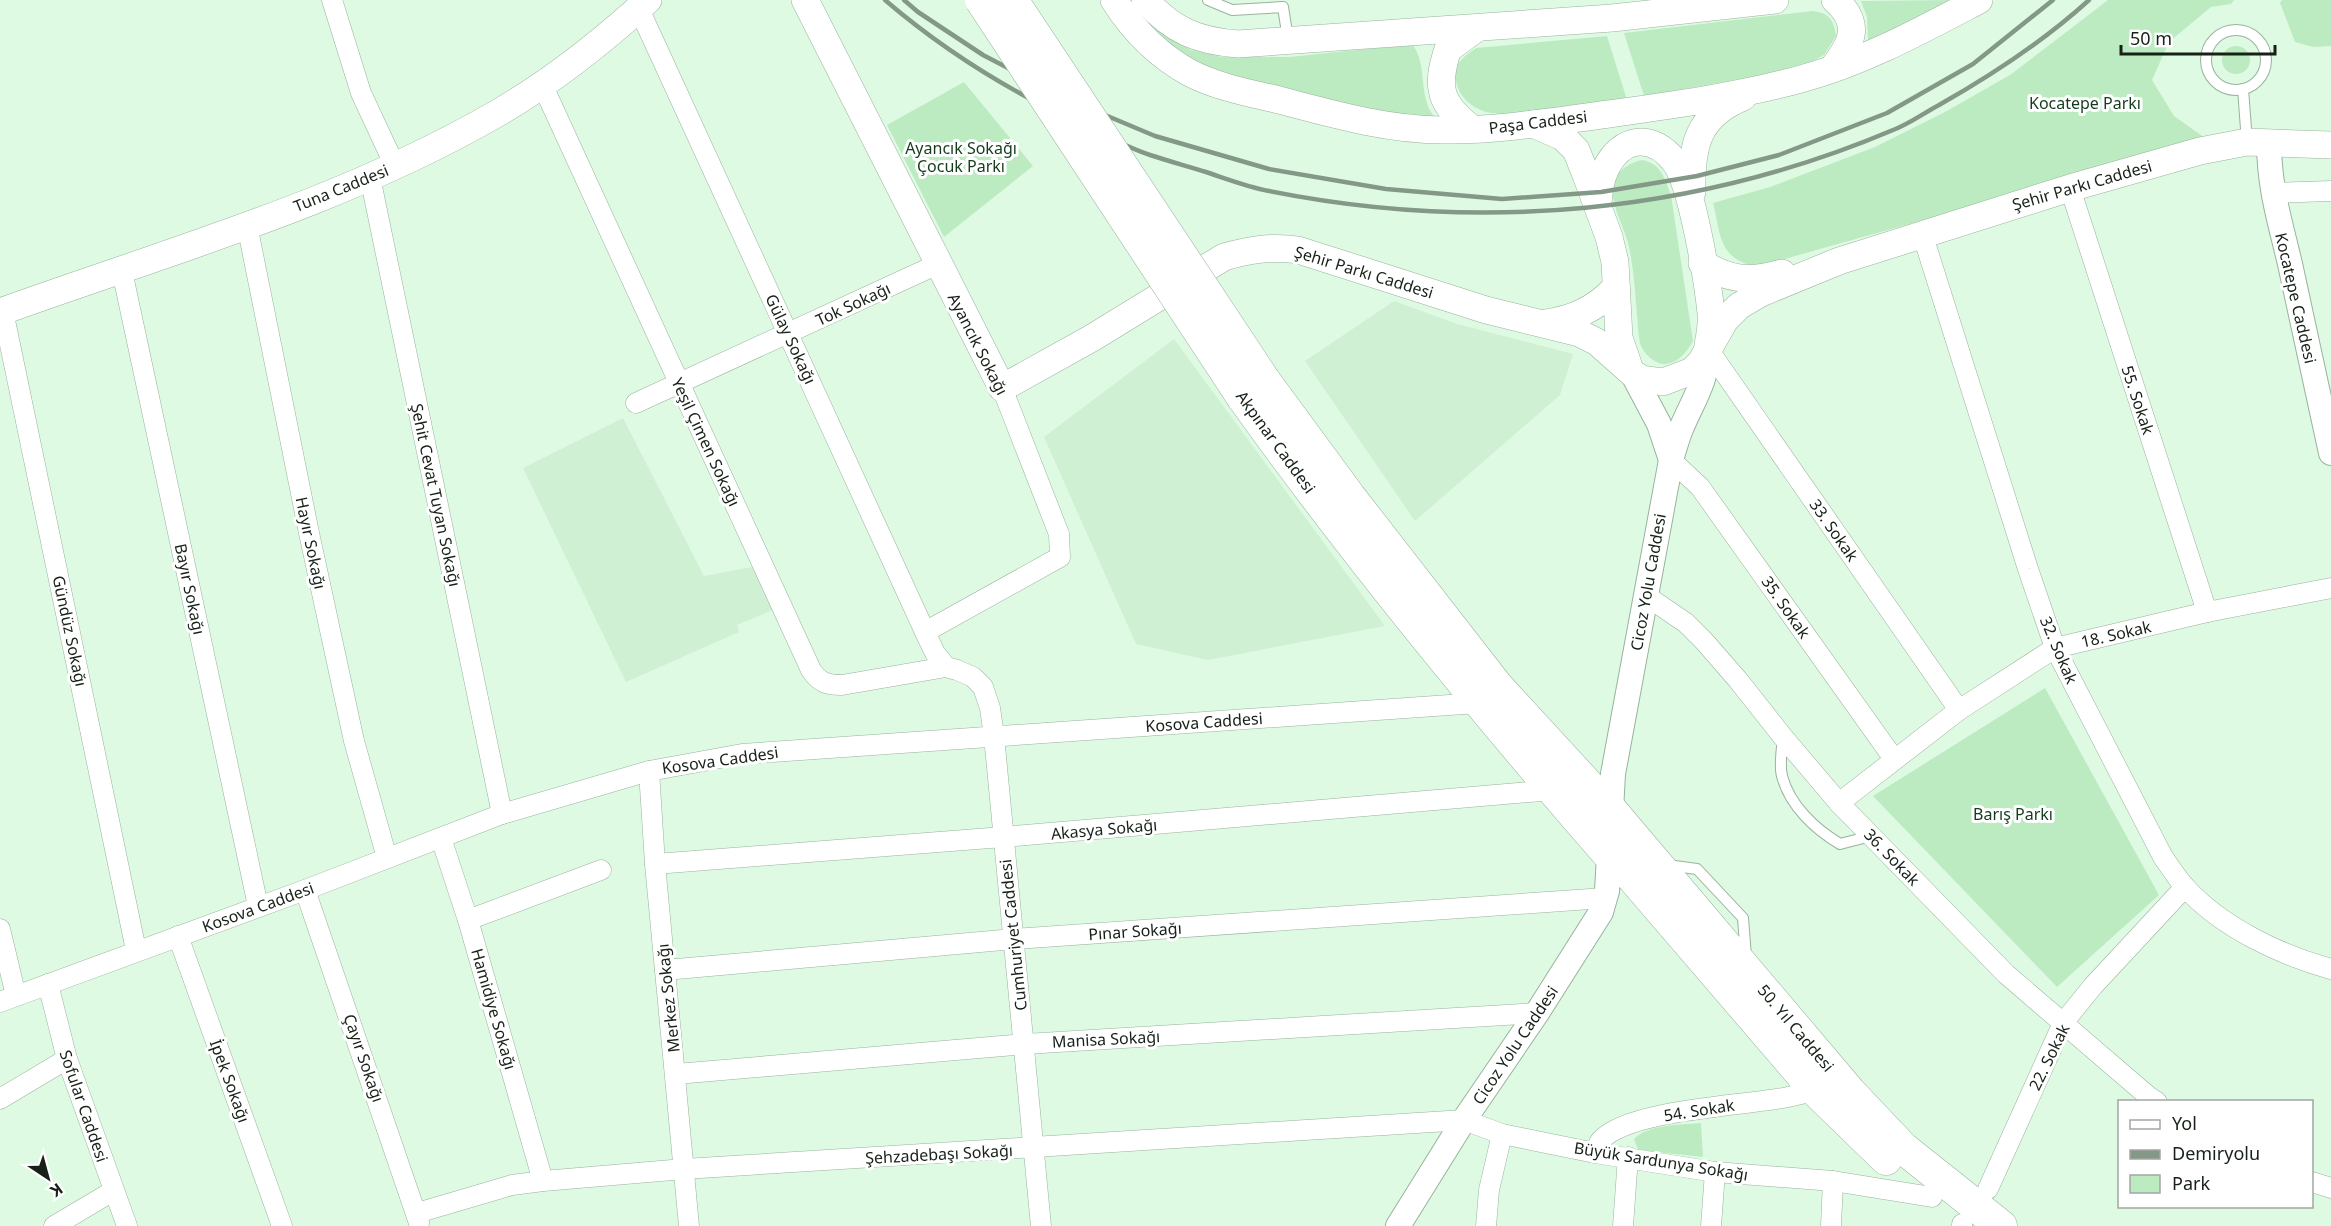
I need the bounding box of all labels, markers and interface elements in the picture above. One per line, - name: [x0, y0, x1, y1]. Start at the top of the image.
- scale bar: [2121, 18, 2276, 56]
- text: 50 m: [2130, 26, 2172, 50]
- park label: Kocatepe Parkı: [2029, 92, 2141, 114]
- street label: Paşa Caddesi: [1488, 105, 1588, 139]
- park label: Ayancık Sokağı Çocuk Parkı: [905, 137, 1017, 177]
- street label: Şehir Parkı Caddesi: [2010, 155, 2154, 215]
- street label: Tuna Caddesi: [290, 159, 392, 217]
- street label: Kocatepe Caddesi: [2270, 230, 2322, 366]
- street label: Şehir Parkı Caddesi: [1292, 240, 1436, 304]
- street label: Tok Sokağı: [812, 277, 894, 331]
- street label: Ayancık Sokağı: [943, 289, 1013, 399]
- street label: Gülay Sokağı: [761, 290, 821, 388]
- street label: 55. Sokak: [2117, 363, 2160, 438]
- street label: Yeşil Çimen Sokağı: [667, 374, 745, 510]
- street label: Akpınar Caddesi: [1231, 386, 1321, 498]
- street label: Şehit Cevat Tuyan Sokağı: [406, 401, 466, 589]
- street label: 33. Sokak: [1805, 494, 1864, 566]
- street label: Hayır Sokağı: [290, 495, 332, 591]
- street label: Cicoz Yolu Caddesi: [1625, 512, 1671, 652]
- street label: Bayır Sokağı: [170, 542, 210, 636]
- street label: 35. Sokak: [1757, 571, 1816, 643]
- street label: Gündüz Sokağı: [48, 574, 92, 688]
- street label: 32. Sokak: [2035, 613, 2083, 688]
- street label: 18. Sokak: [2079, 615, 2154, 653]
- street label: Kosova Caddesi: [1145, 707, 1263, 737]
- street label: Kosova Caddesi: [660, 741, 780, 779]
- park label: Barış Parkı: [1973, 803, 2053, 825]
- street label: Akasya Sokağı: [1050, 813, 1158, 845]
- street label: 36. Sokak: [1859, 824, 1925, 891]
- street label: Cumhuriyet Caddesi: [994, 858, 1032, 1012]
- street label: Kosova Caddesi: [199, 877, 317, 937]
- street label: Pınar Sokağı: [1088, 917, 1182, 945]
- street label: Merkez Sokağı: [651, 943, 685, 1053]
- street label: Hamidiye Sokağı: [466, 946, 522, 1072]
- street label: 50. Yıl Caddesi: [1753, 980, 1839, 1076]
- street label: Cicoz Yolu Caddesi: [1467, 981, 1563, 1109]
- street label: Çayır Sokağı: [339, 1011, 389, 1105]
- street label: 22. Sokak: [2023, 1020, 2075, 1094]
- street label: Manisa Sokağı: [1051, 1025, 1161, 1053]
- street label: İpek Sokağı: [205, 1036, 255, 1126]
- street label: Sofular Caddesi: [55, 1047, 113, 1165]
- street label: 54. Sokak: [1662, 1093, 1736, 1126]
- legend: [2118, 1100, 2313, 1208]
- text: Yol: [2172, 1111, 2197, 1135]
- street label: Büyük Sardunya Sokağı: [1572, 1136, 1750, 1186]
- street label: Şehzadebaşı Sokağı: [865, 1139, 1013, 1169]
- text: Demiryolu: [2172, 1141, 2260, 1165]
- north arrow: [18, 1148, 78, 1208]
- text: Park: [2172, 1171, 2210, 1195]
- text: K: [46, 1178, 68, 1202]

